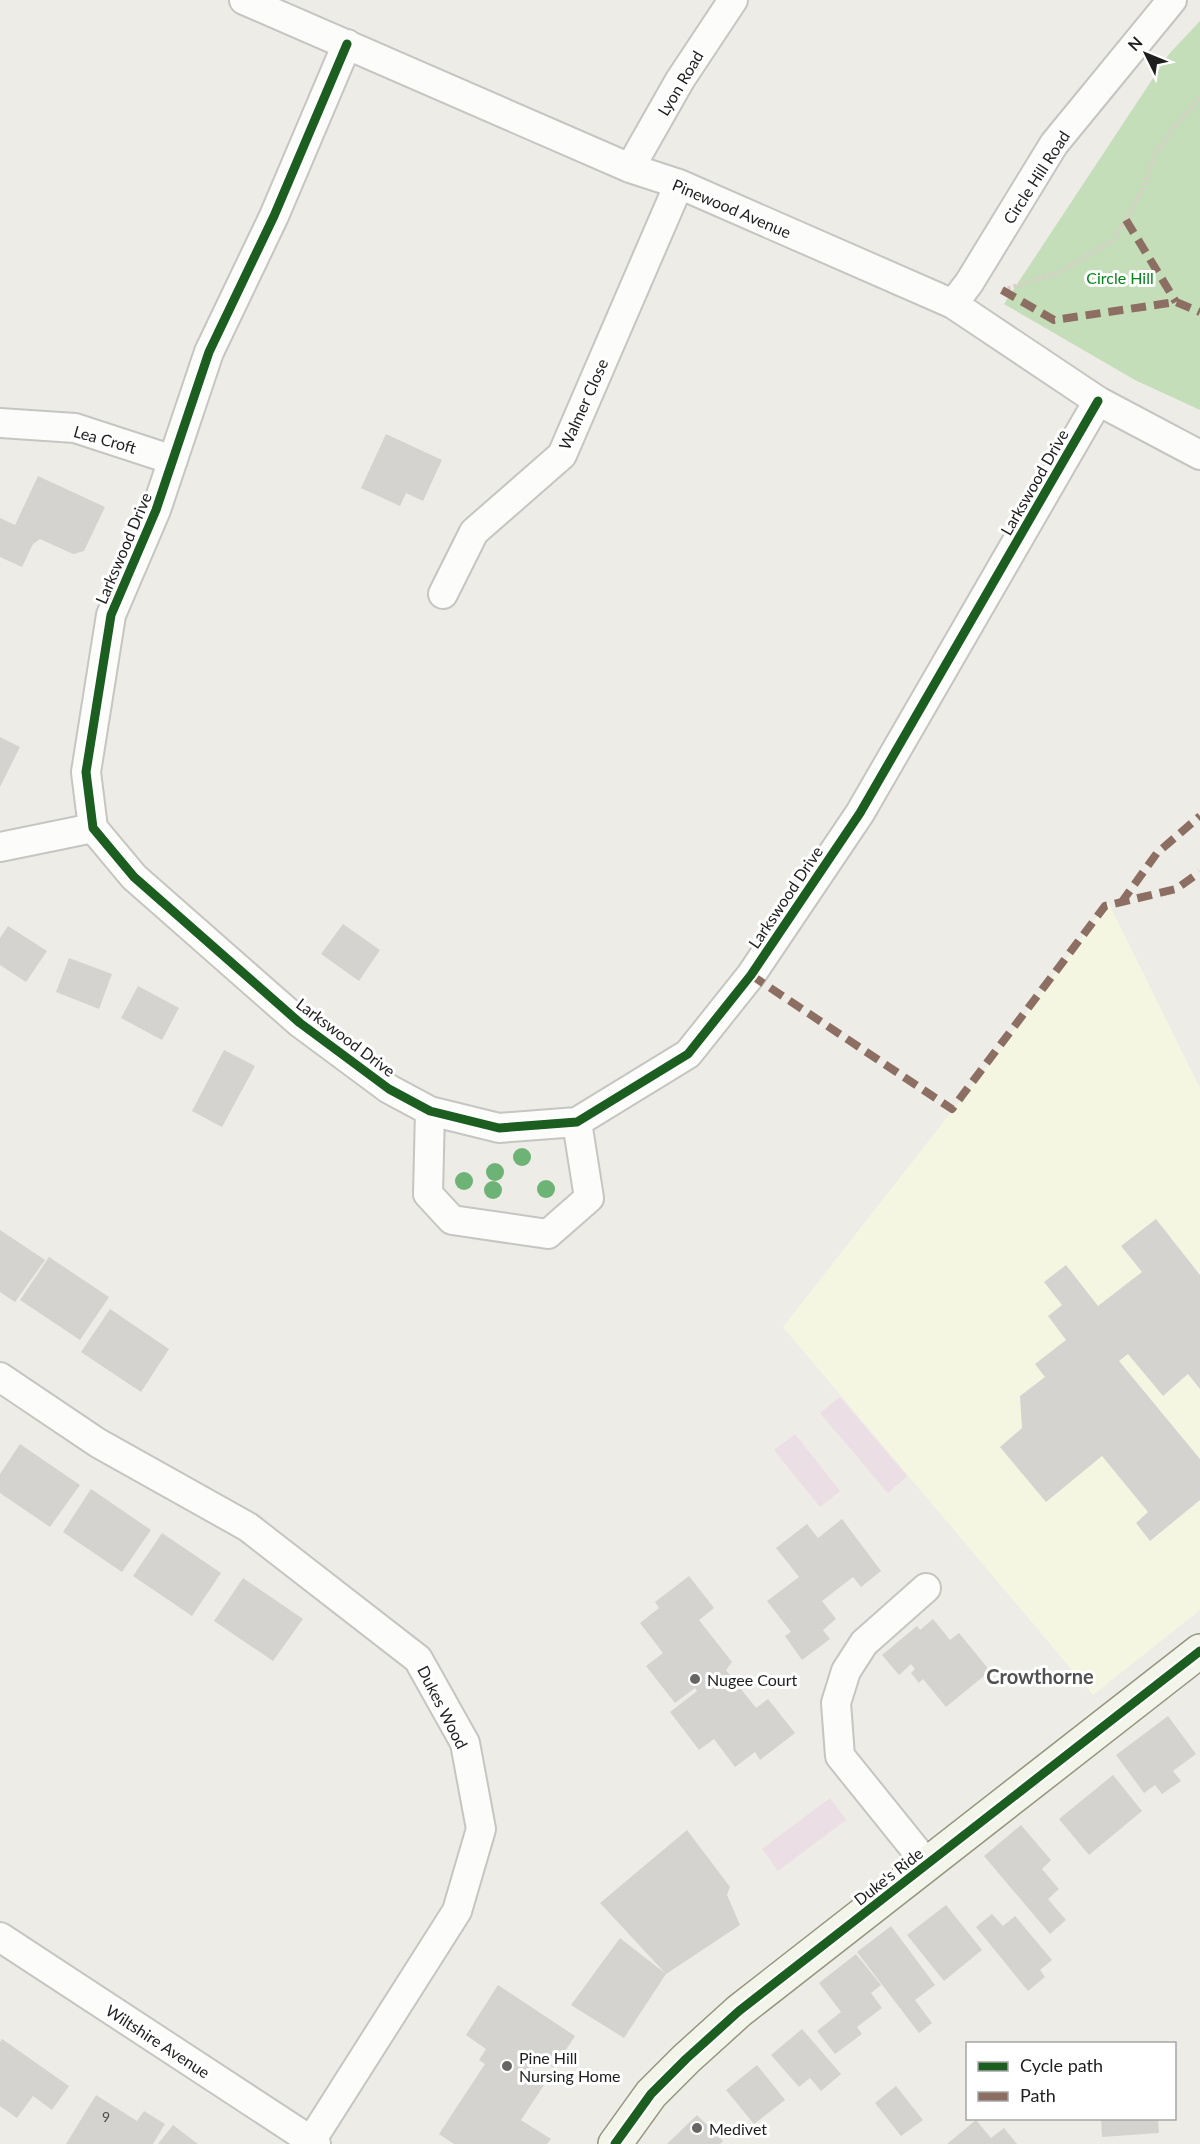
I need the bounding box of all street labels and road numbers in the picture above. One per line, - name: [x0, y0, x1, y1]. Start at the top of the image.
- street label: Lyon Road: [653, 47, 707, 119]
- street label: Circle Hill Road: [999, 127, 1073, 227]
- street label: Pinewood Avenue: [670, 174, 794, 242]
- street label: Walmer Close: [554, 356, 612, 452]
- street label: Lea Croft: [72, 421, 138, 457]
- street label: Larkswood Drive: [996, 426, 1072, 538]
- street label: Larkswood Drive: [91, 490, 155, 606]
- street label: Larkswood Drive: [744, 842, 826, 952]
- street label: Larkswood Drive: [293, 994, 399, 1080]
- street label: Dukes Wood: [414, 1662, 472, 1752]
- street label: Duke's Ride: [850, 1843, 926, 1909]
- street label: Wiltshire Avenue: [102, 2000, 214, 2082]

